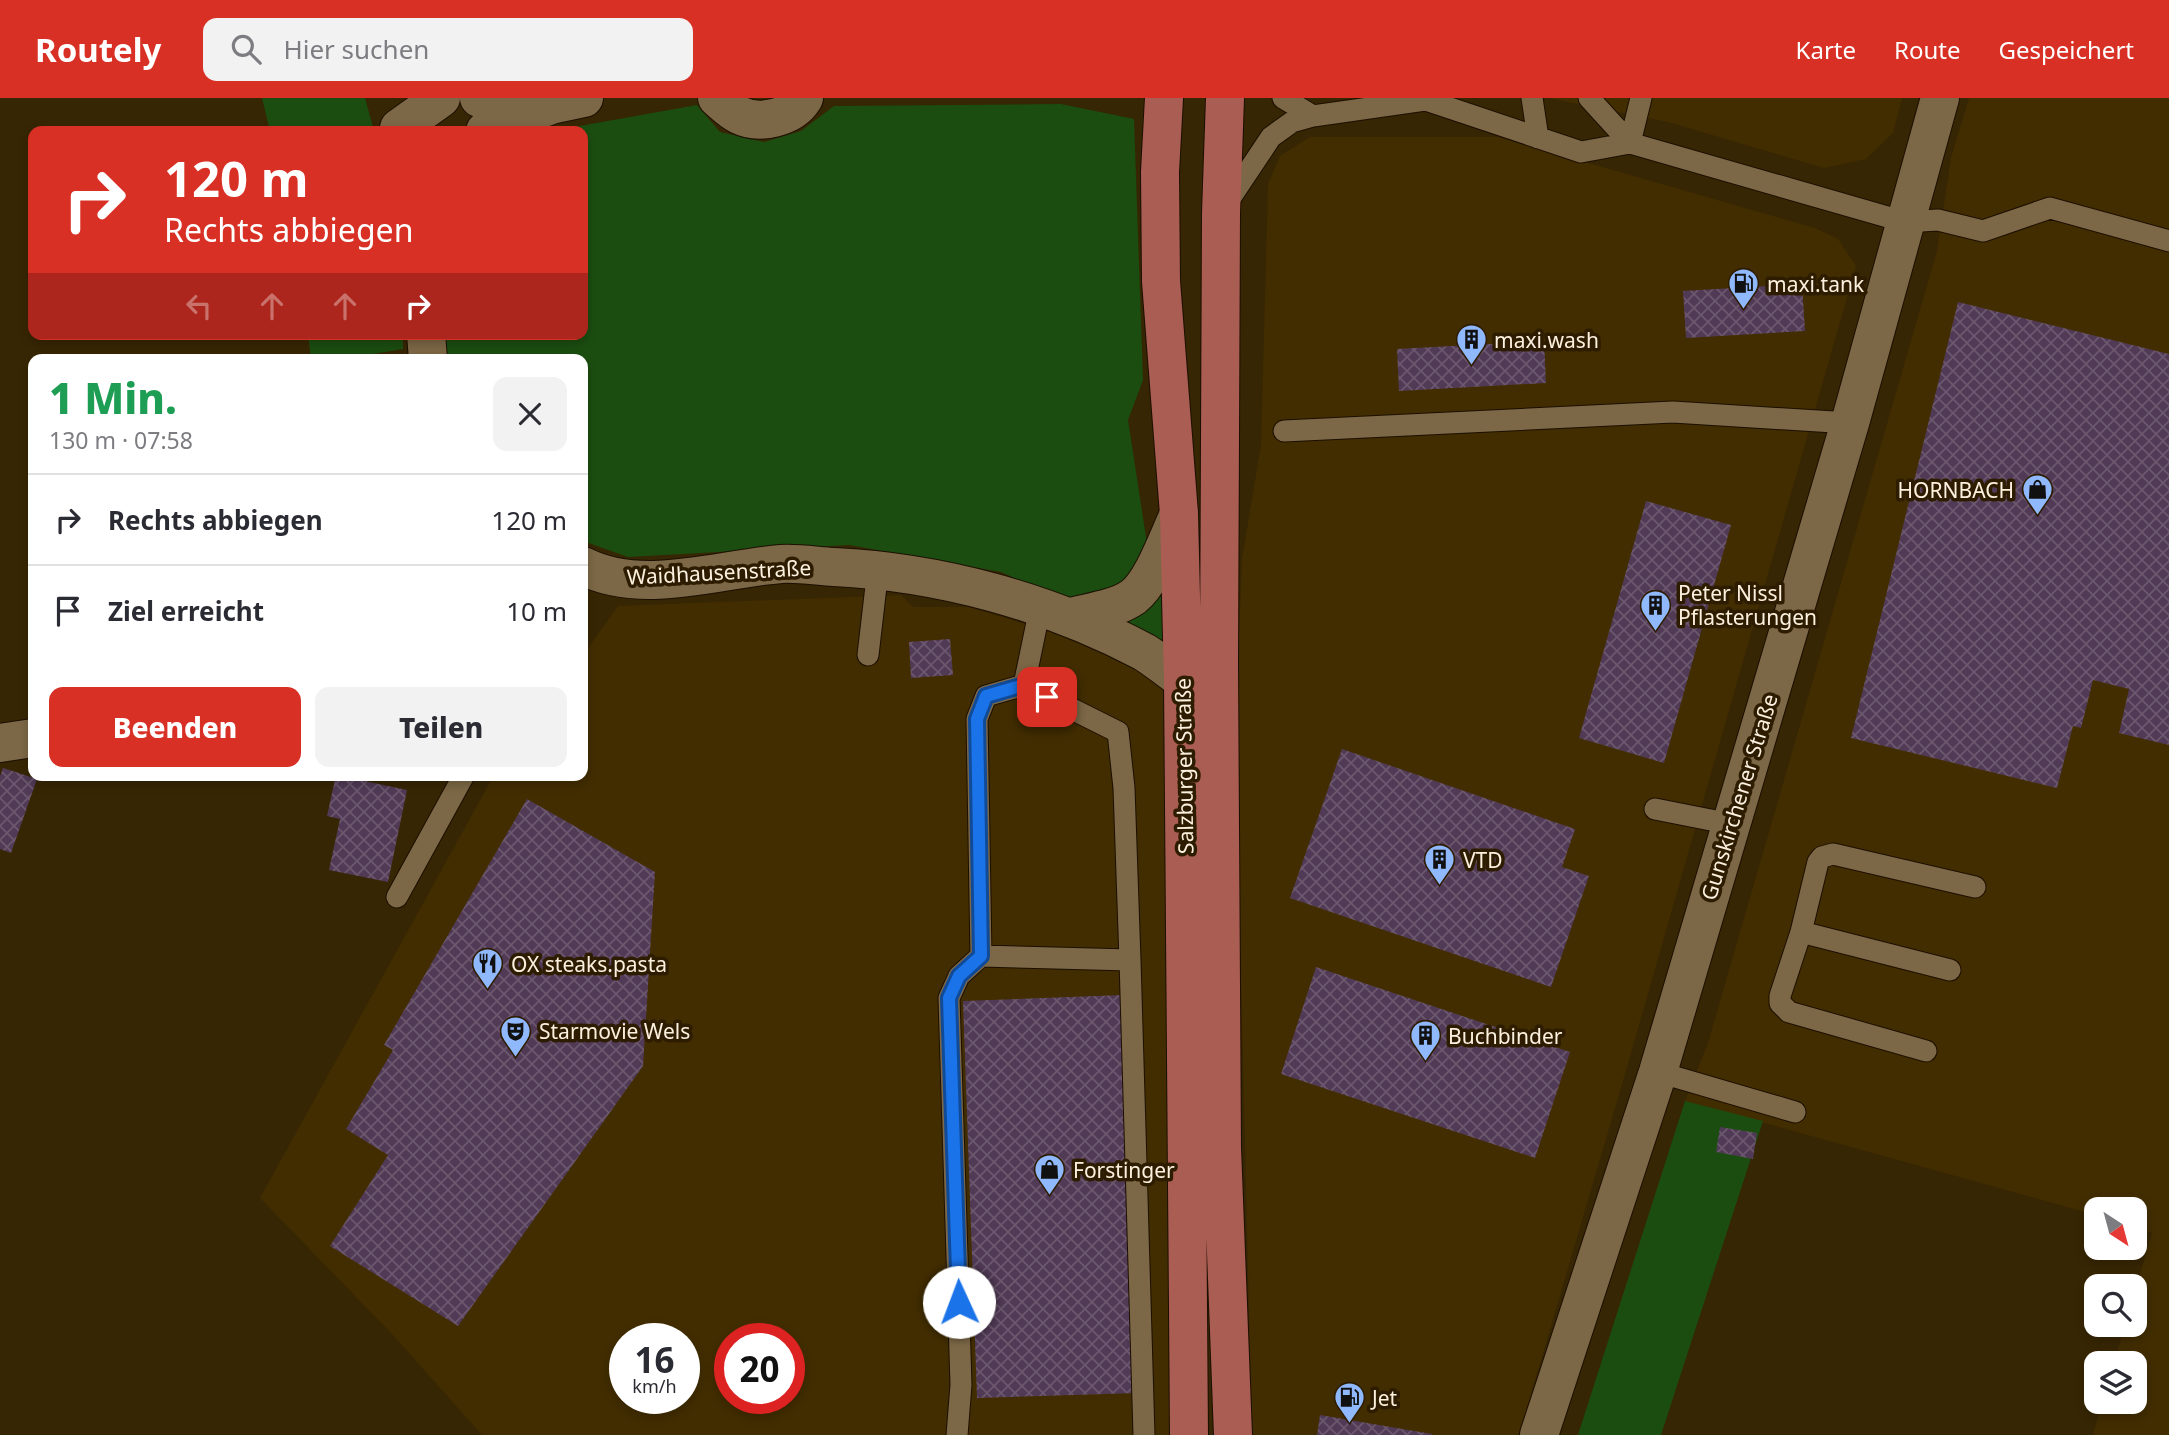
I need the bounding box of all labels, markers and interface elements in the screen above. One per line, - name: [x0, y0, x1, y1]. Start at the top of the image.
- search box: [203, 18, 693, 81]
- text: Routely: [35, 27, 161, 72]
- icon: search: [227, 30, 265, 68]
- text: Hier suchen: [283, 31, 429, 67]
- text: Karte: [1796, 33, 1856, 66]
- text: Route: [1894, 33, 1961, 66]
- text: Gespeichert: [1999, 33, 2134, 66]
- text: 120 m: [164, 145, 309, 211]
- icon: right: [49, 154, 140, 245]
- text: Rechts abbiegen: [164, 208, 413, 251]
- fuel station icon: maxi.tank: [1727, 267, 1761, 311]
- place label: maxi.tank: [1767, 270, 1865, 298]
- icon: left: [180, 287, 218, 325]
- icon: ahead: [253, 287, 291, 325]
- icon: ahead: [326, 287, 364, 325]
- icon: right: [399, 287, 437, 325]
- building icon: maxi.wash: [1454, 323, 1488, 367]
- place label: maxi.wash: [1494, 326, 1599, 354]
- text: 1 Min.: [49, 369, 177, 426]
- button: close: [493, 377, 567, 451]
- text: 130 m · 07:58: [49, 424, 193, 456]
- shop icon: HORNBACH: [2020, 473, 2054, 517]
- place label: HORNBACH: [1898, 476, 2014, 504]
- icon: right: [49, 501, 87, 539]
- text: Rechts abbiegen: [108, 502, 323, 538]
- text: 120 m: [491, 502, 567, 538]
- street label: Waidhausenstraße: [626, 553, 812, 591]
- place label: Peter Nissl Pflasterungen: [1678, 579, 1817, 631]
- building icon: Peter Nissl Pflasterungen: [1638, 588, 1672, 632]
- icon: arrive: [49, 592, 87, 630]
- text: Ziel erreicht: [108, 593, 264, 629]
- text: 10 m: [506, 593, 567, 629]
- pin: [1017, 667, 1077, 727]
- icon: arrive: [1028, 678, 1066, 716]
- street label: Salzburger Straße: [1168, 678, 1200, 854]
- button: Beenden: [49, 687, 301, 767]
- button: Teilen: [315, 687, 567, 767]
- street label: Gunskirchener Straße: [1694, 690, 1784, 904]
- building icon: VTD: [1423, 843, 1457, 887]
- place label: VTD: [1463, 846, 1503, 874]
- restaurant icon: OX steaks.pasta: [471, 947, 505, 991]
- place label: OX steaks.pasta: [511, 950, 667, 978]
- theatre icon: Starmovie Wels: [499, 1014, 533, 1058]
- place label: Starmovie Wels: [539, 1017, 690, 1045]
- building icon: Buchbinder: [1408, 1019, 1442, 1063]
- place label: Buchbinder: [1448, 1022, 1563, 1050]
- shop icon: Forstinger: [1033, 1153, 1067, 1197]
- place label: Forstinger: [1073, 1156, 1175, 1184]
- north arrow: [2084, 1197, 2147, 1260]
- map controls: [2084, 1197, 2147, 1414]
- position arrow: [922, 1265, 996, 1339]
- button: search: [2084, 1274, 2147, 1337]
- speed limit sign: 20: [714, 1323, 805, 1414]
- text: 16: [634, 1336, 675, 1383]
- button: layers: [2084, 1351, 2147, 1414]
- text: km/h: [632, 1374, 677, 1398]
- fuel station icon: Jet: [1332, 1381, 1366, 1425]
- place label: Jet: [1370, 1384, 1398, 1412]

